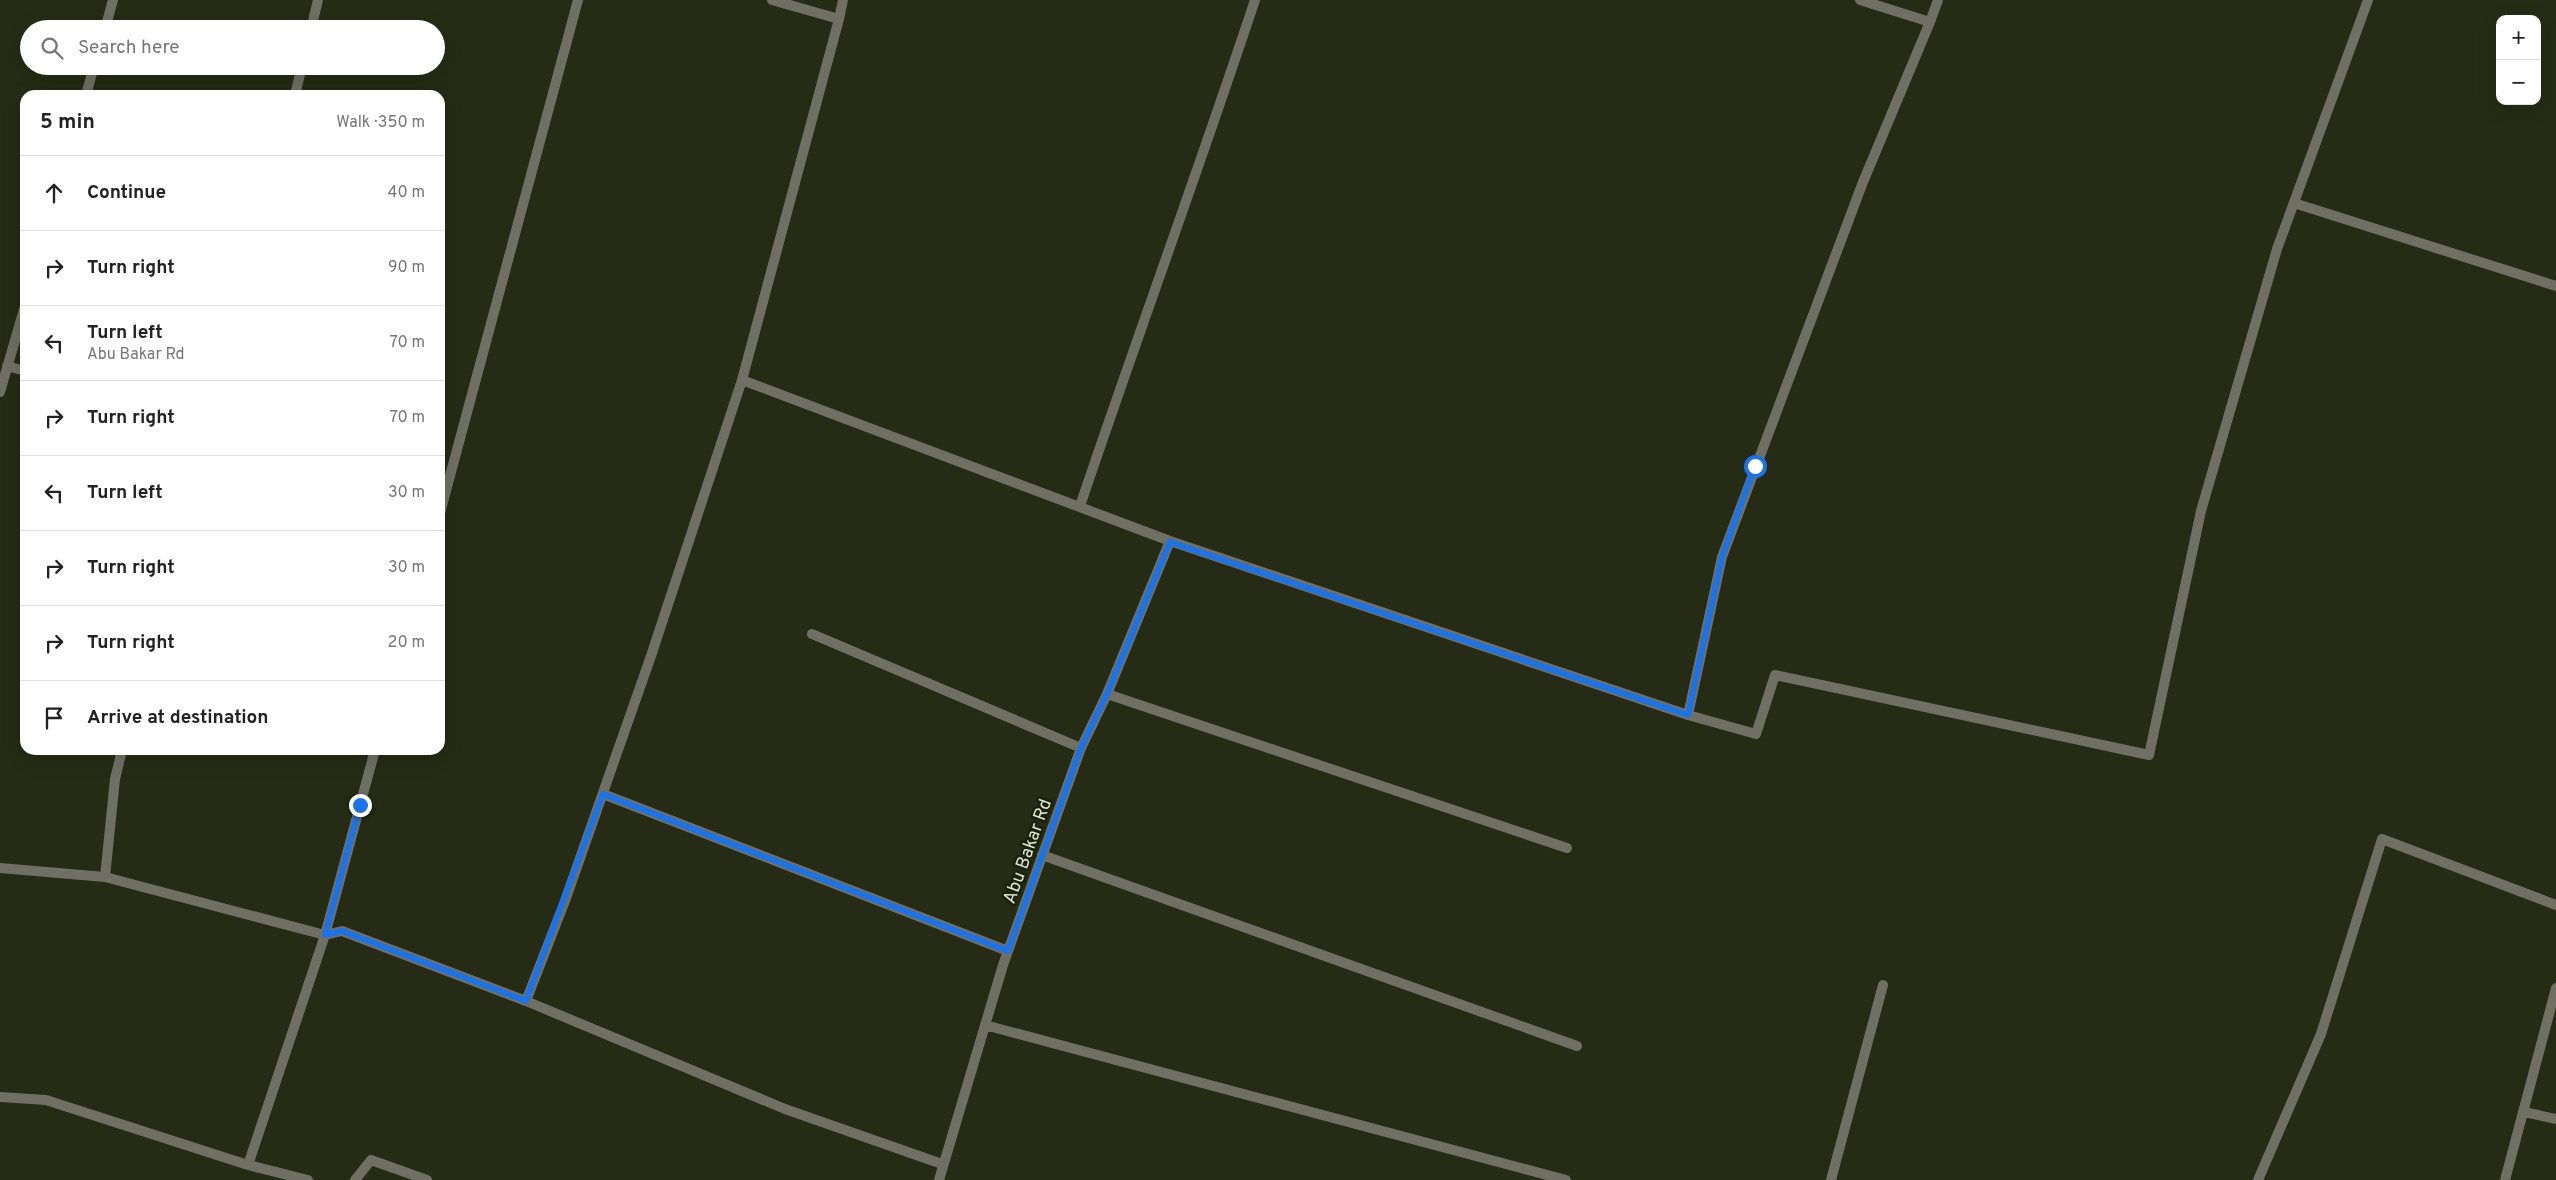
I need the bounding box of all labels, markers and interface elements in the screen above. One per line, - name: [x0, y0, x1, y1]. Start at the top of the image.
- map controls: [2496, 15, 2541, 105]
- button: +: [2496, 15, 2541, 60]
- search box: [20, 20, 445, 75]
- icon: search: [38, 34, 66, 62]
- text: Search here: [78, 36, 180, 60]
- button: −: [2496, 60, 2541, 105]
- text: 5 min: [40, 109, 95, 136]
- text: Walk · 350 m: [336, 113, 425, 133]
- icon: ahead: [40, 179, 68, 207]
- text: Continue: [87, 181, 166, 205]
- text: 40 m: [387, 183, 425, 203]
- icon: right: [40, 254, 68, 282]
- text: Turn right: [87, 256, 175, 280]
- text: 90 m: [388, 258, 425, 278]
- text: Turn left: [87, 321, 163, 345]
- icon: left: [40, 329, 68, 357]
- text: 70 m: [390, 333, 425, 353]
- text: Abu Bakar Rd: [87, 345, 185, 365]
- icon: right: [40, 404, 68, 432]
- text: Turn right: [87, 406, 175, 430]
- text: 70 m: [390, 408, 425, 428]
- route start: [1744, 455, 1767, 478]
- icon: left: [40, 479, 68, 507]
- text: Turn left: [87, 481, 163, 505]
- text: 30 m: [388, 483, 425, 503]
- icon: right: [40, 554, 68, 582]
- text: Turn right: [87, 556, 175, 580]
- text: 30 m: [388, 558, 425, 578]
- icon: right: [40, 629, 68, 657]
- text: Turn right: [87, 631, 175, 655]
- text: 20 m: [388, 633, 425, 653]
- icon: arrive: [40, 704, 68, 732]
- text: Arrive at destination: [87, 706, 268, 730]
- route end: [349, 794, 372, 817]
- street label: Abu Bakar Rd: [999, 796, 1058, 907]

